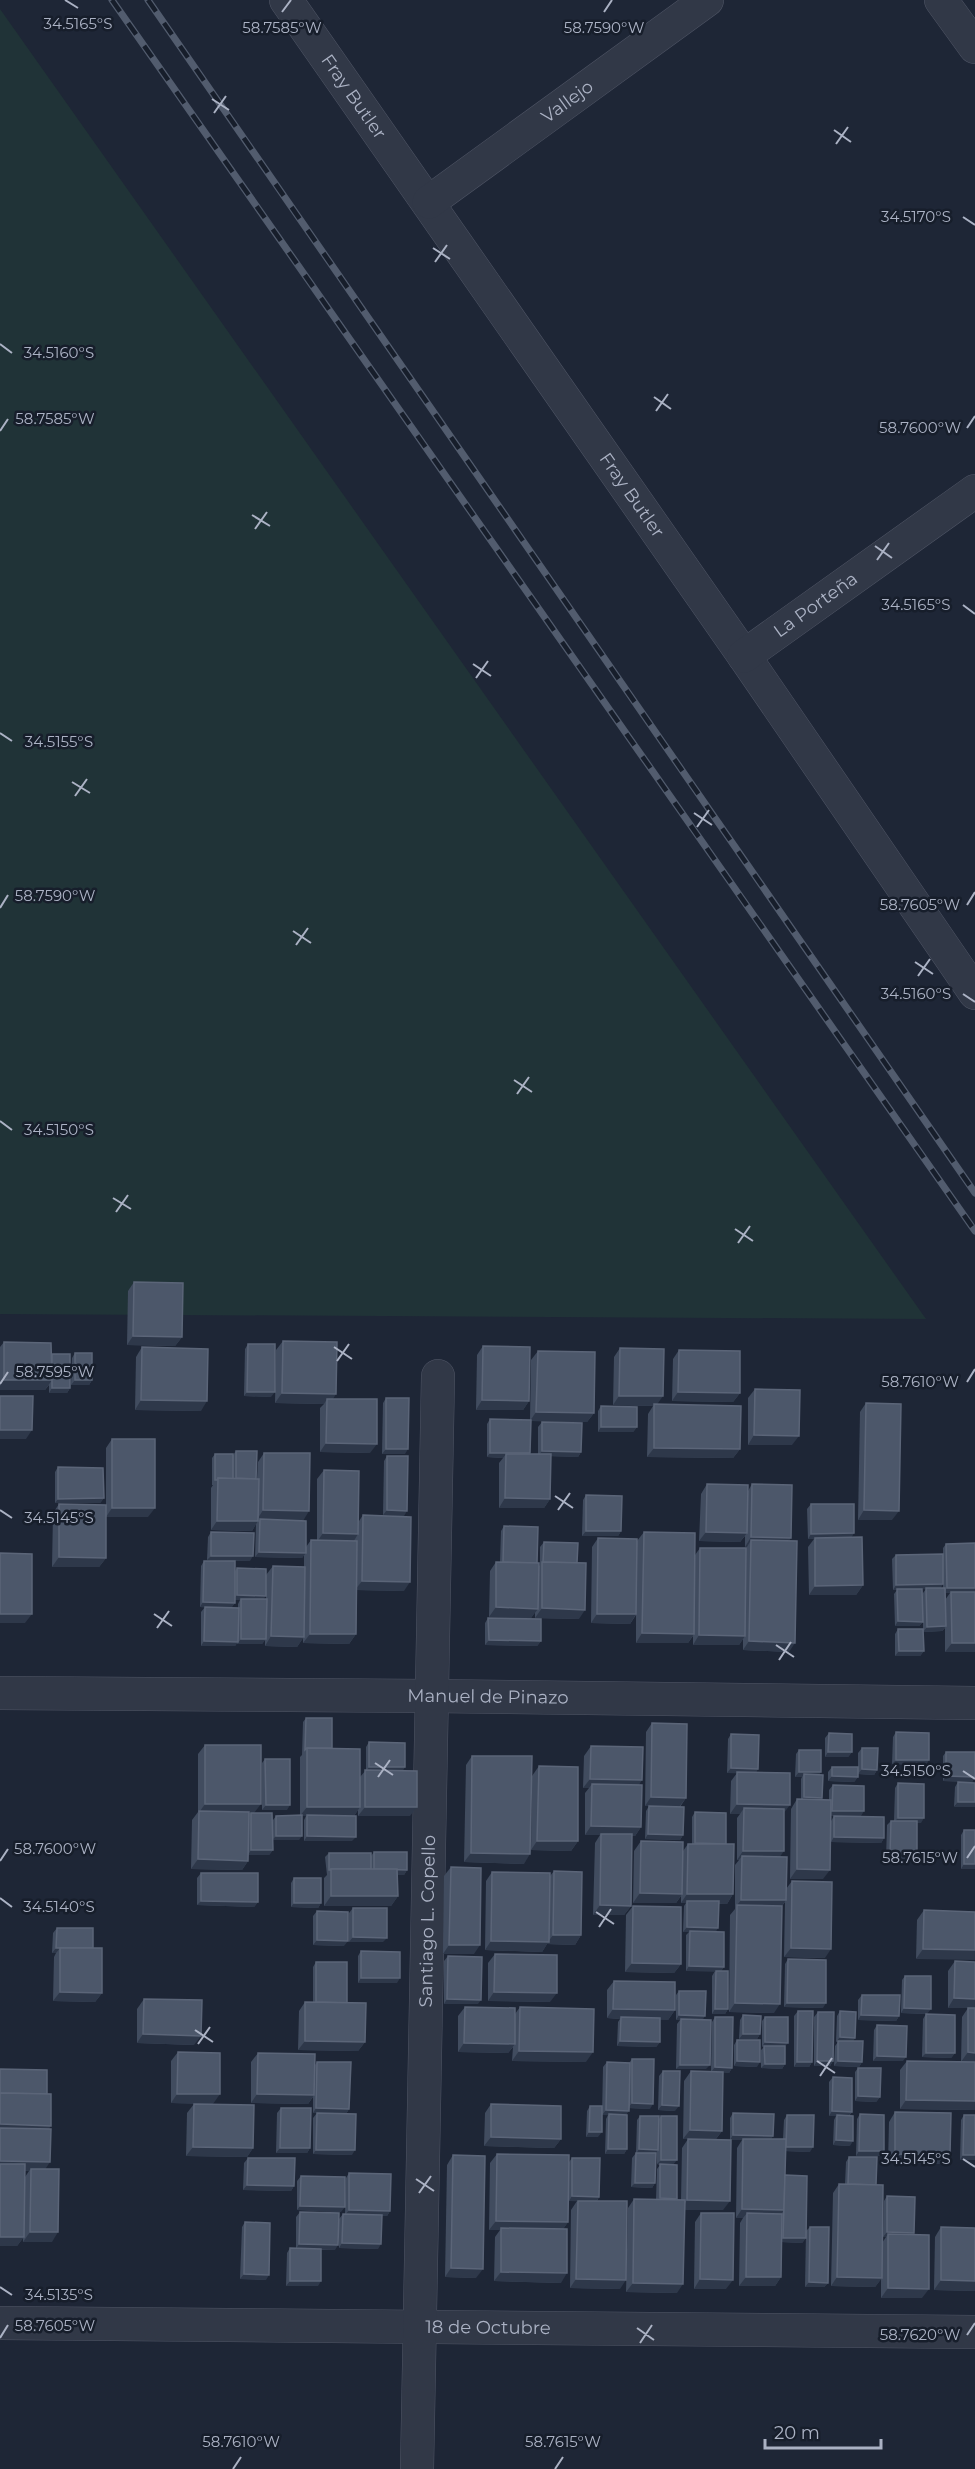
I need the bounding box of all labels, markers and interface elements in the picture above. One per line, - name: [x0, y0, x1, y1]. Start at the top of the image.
- text: 34.5165°S: [44, 14, 112, 33]
- text: 58.7585°W: [242, 18, 322, 37]
- text: 58.7590°W: [564, 18, 645, 37]
- street label: Fray Butler: [316, 50, 391, 143]
- street label: Vallejo: [537, 75, 598, 128]
- text: 34.5170°S: [881, 207, 951, 226]
- text: 34.5160°S: [24, 343, 94, 362]
- text: 58.7585°W: [15, 409, 95, 428]
- text: 58.7600°W: [879, 418, 961, 437]
- street label: Fray Butler: [595, 449, 669, 542]
- street label: La Porteña: [769, 567, 862, 642]
- text: 34.5165°S: [882, 595, 950, 614]
- text: 34.5155°S: [25, 732, 93, 751]
- text: 58.7590°W: [15, 886, 96, 905]
- text: 58.7605°W: [880, 895, 961, 914]
- text: 34.5160°S: [881, 984, 951, 1003]
- text: 34.5150°S: [24, 1120, 94, 1139]
- text: 58.7595°W: [15, 1362, 95, 1381]
- text: 58.7610°W: [881, 1372, 959, 1391]
- text: 34.5145°S: [24, 1508, 94, 1527]
- street label: Manuel de Pinazo: [407, 1685, 569, 1709]
- text: 34.5150°S: [881, 1761, 951, 1780]
- street label: Santiago L. Copello: [415, 1835, 440, 2008]
- text: 58.7600°W: [14, 1839, 96, 1858]
- text: 58.7615°W: [882, 1848, 958, 1867]
- text: 34.5140°S: [23, 1897, 95, 1916]
- text: 34.5145°S: [881, 2149, 951, 2168]
- text: 34.5135°S: [25, 2285, 93, 2304]
- text: 58.7605°W: [15, 2316, 96, 2335]
- street label: 18 de Octubre: [425, 2316, 551, 2339]
- text: 58.7620°W: [880, 2325, 961, 2344]
- scale bar: [765, 2412, 880, 2450]
- text: 20 m: [774, 2422, 820, 2444]
- text: 58.7610°W: [202, 2432, 280, 2451]
- text: 58.7615°W: [525, 2432, 601, 2451]

